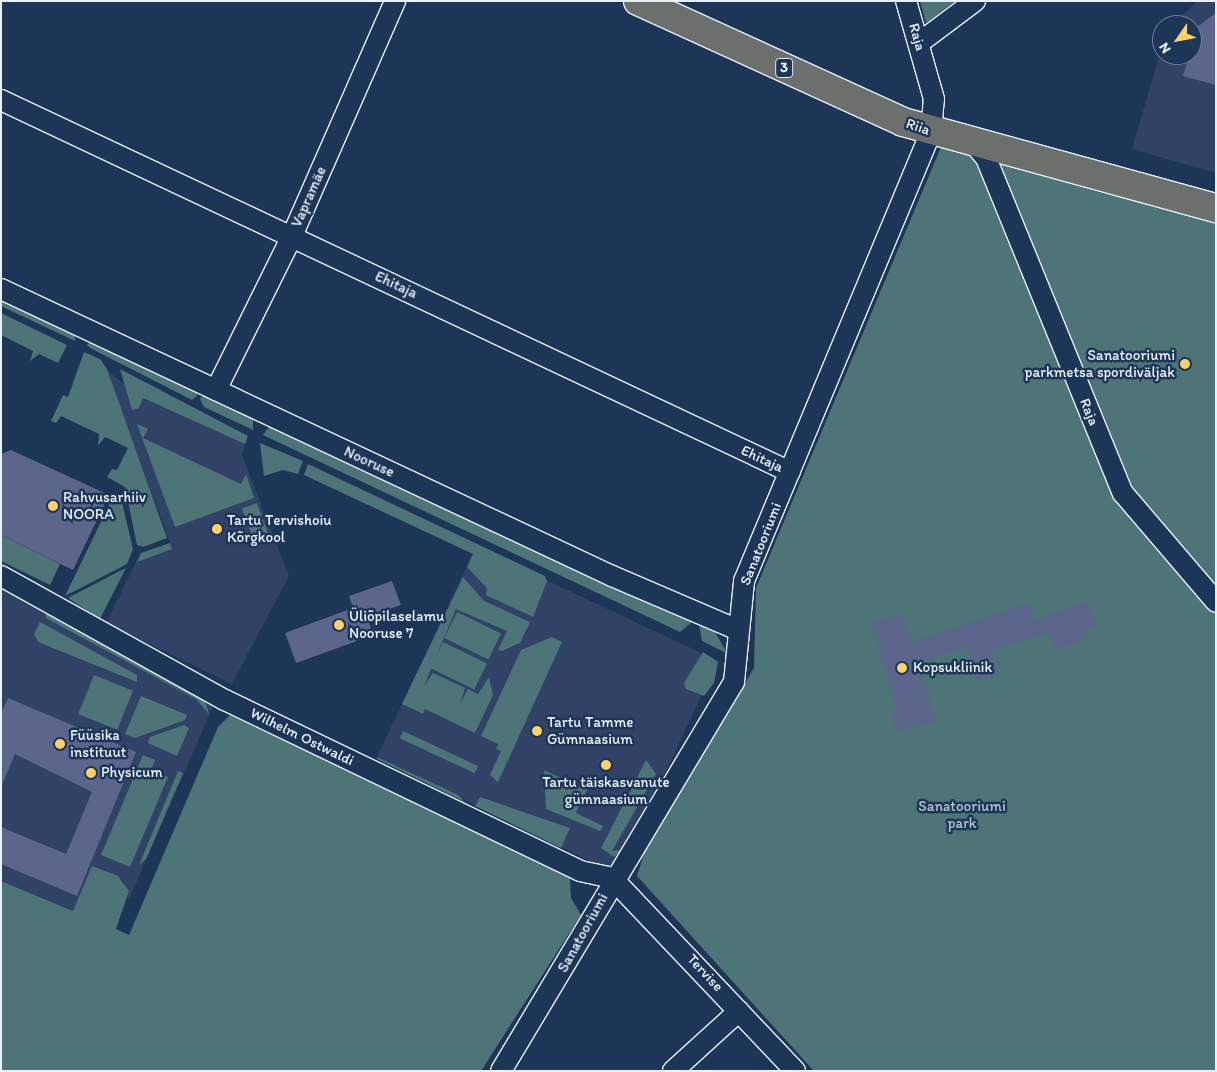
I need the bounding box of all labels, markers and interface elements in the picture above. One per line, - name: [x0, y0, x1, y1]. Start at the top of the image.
- north arrow: [1152, 15, 1202, 65]
- street label: Raja: [904, 21, 930, 53]
- text: N: [1155, 39, 1175, 56]
- road number: 3: [774, 56, 794, 80]
- street label: Riia: [903, 114, 933, 140]
- street label: Vapramäe: [288, 164, 330, 230]
- street label: Ehitaja: [372, 267, 420, 303]
- place label: Sanatooriumi parkmetsa spordiväljak: [1025, 346, 1175, 381]
- marker: Sanatooriumi parkmetsa spordiväljak: [1179, 358, 1191, 370]
- street label: Raja: [1075, 396, 1103, 428]
- street label: Ehitaja: [738, 441, 786, 477]
- street label: Nooruse: [341, 443, 397, 481]
- place label: Rahvusarhiiv NOORA: [63, 488, 146, 523]
- marker: Rahvusarhiiv NOORA: [47, 500, 59, 512]
- street label: Sanatooriumi: [736, 500, 786, 588]
- place label: Tartu Tervishoiu Kõrgkool: [227, 511, 330, 546]
- marker: Tartu Tervishoiu Kõrgkool: [211, 523, 223, 535]
- place label: Üliõpilaselamu Nooruse 7: [349, 607, 444, 642]
- marker: Üliõpilaselamu Nooruse 7: [333, 619, 345, 631]
- place label: Kopsukliinik: [913, 659, 992, 677]
- marker: Kopsukliinik: [895, 661, 909, 675]
- street label: Wilhelm Ostwaldi: [247, 704, 357, 770]
- place label: Tartu Tamme Gümnaasium: [547, 713, 633, 748]
- marker: Tartu Tamme Gümnaasium: [531, 725, 543, 737]
- place label: Füüsika instituut: [70, 726, 126, 761]
- marker: Füüsika instituut: [54, 738, 66, 750]
- marker: Tartu täiskasvanute gümnaasium: [600, 759, 612, 771]
- place label: Physicum: [101, 764, 163, 782]
- marker: Physicum: [85, 767, 97, 779]
- place label: Tartu täiskasvanute gümnaasium: [542, 773, 670, 808]
- park label: Sanatooriumi park: [918, 797, 1006, 832]
- street label: Sanatooriumi: [554, 890, 612, 976]
- street label: Tervise: [683, 950, 727, 996]

